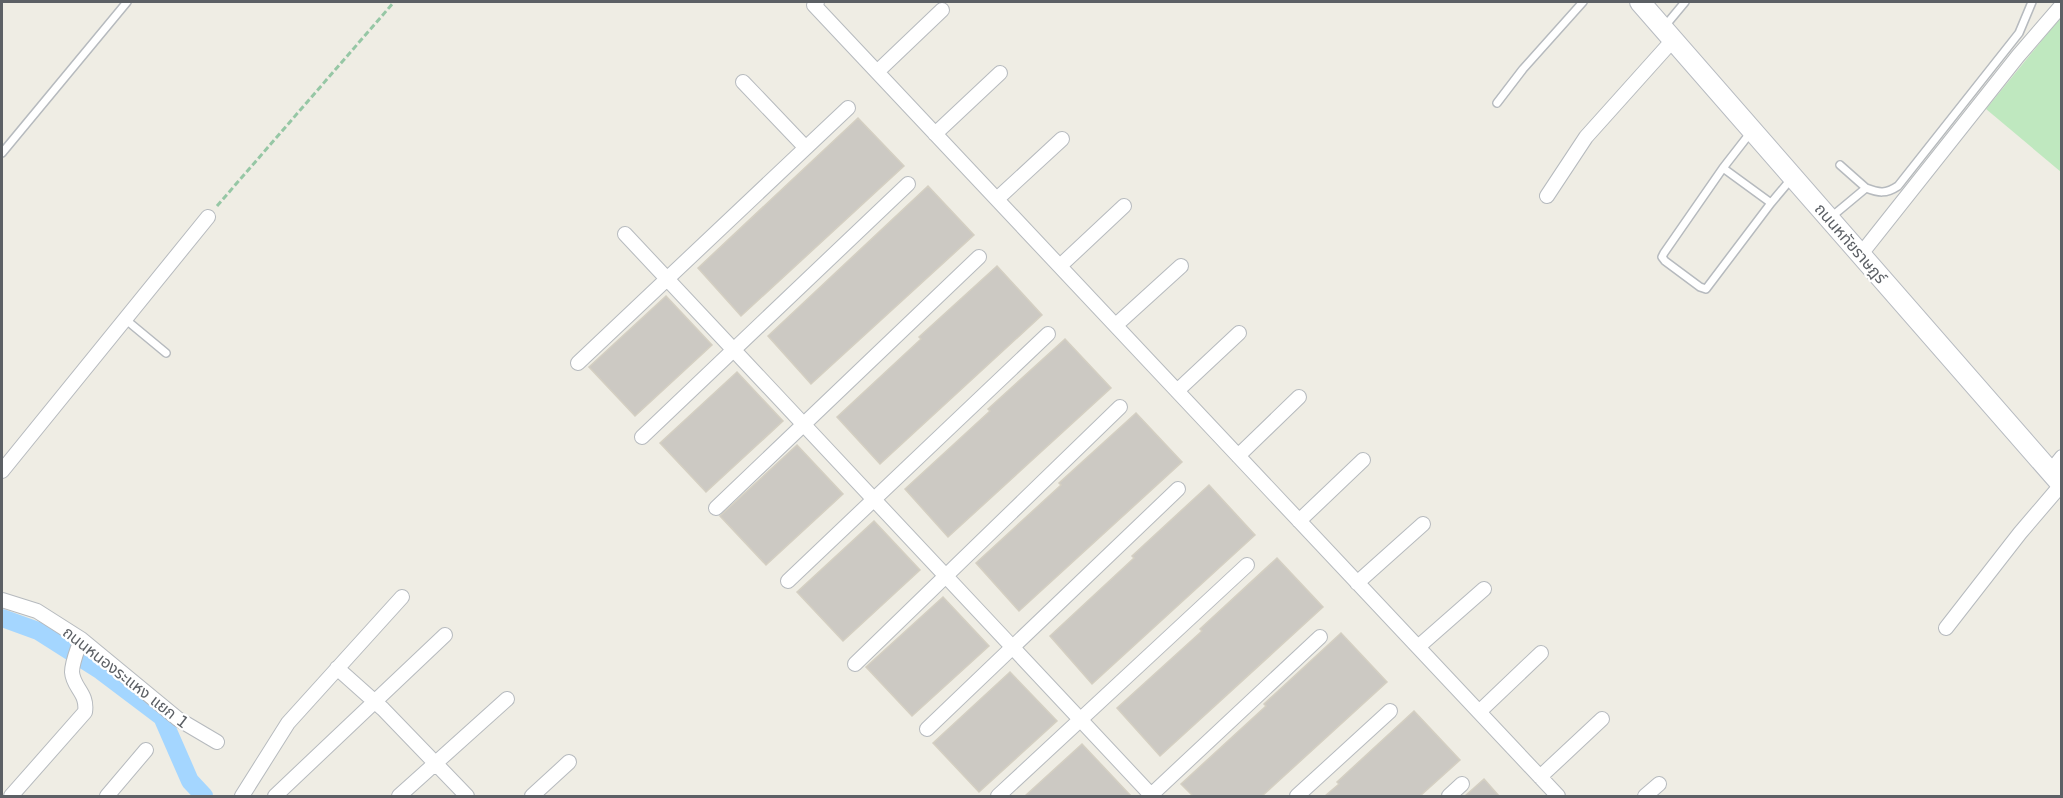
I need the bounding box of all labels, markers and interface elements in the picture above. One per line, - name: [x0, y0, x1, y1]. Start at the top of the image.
- street label: ถนนหทัยราษฎร์: [1811, 199, 1891, 288]
- street label: ถนนหนองระแหง แยก 1: [59, 622, 192, 732]

